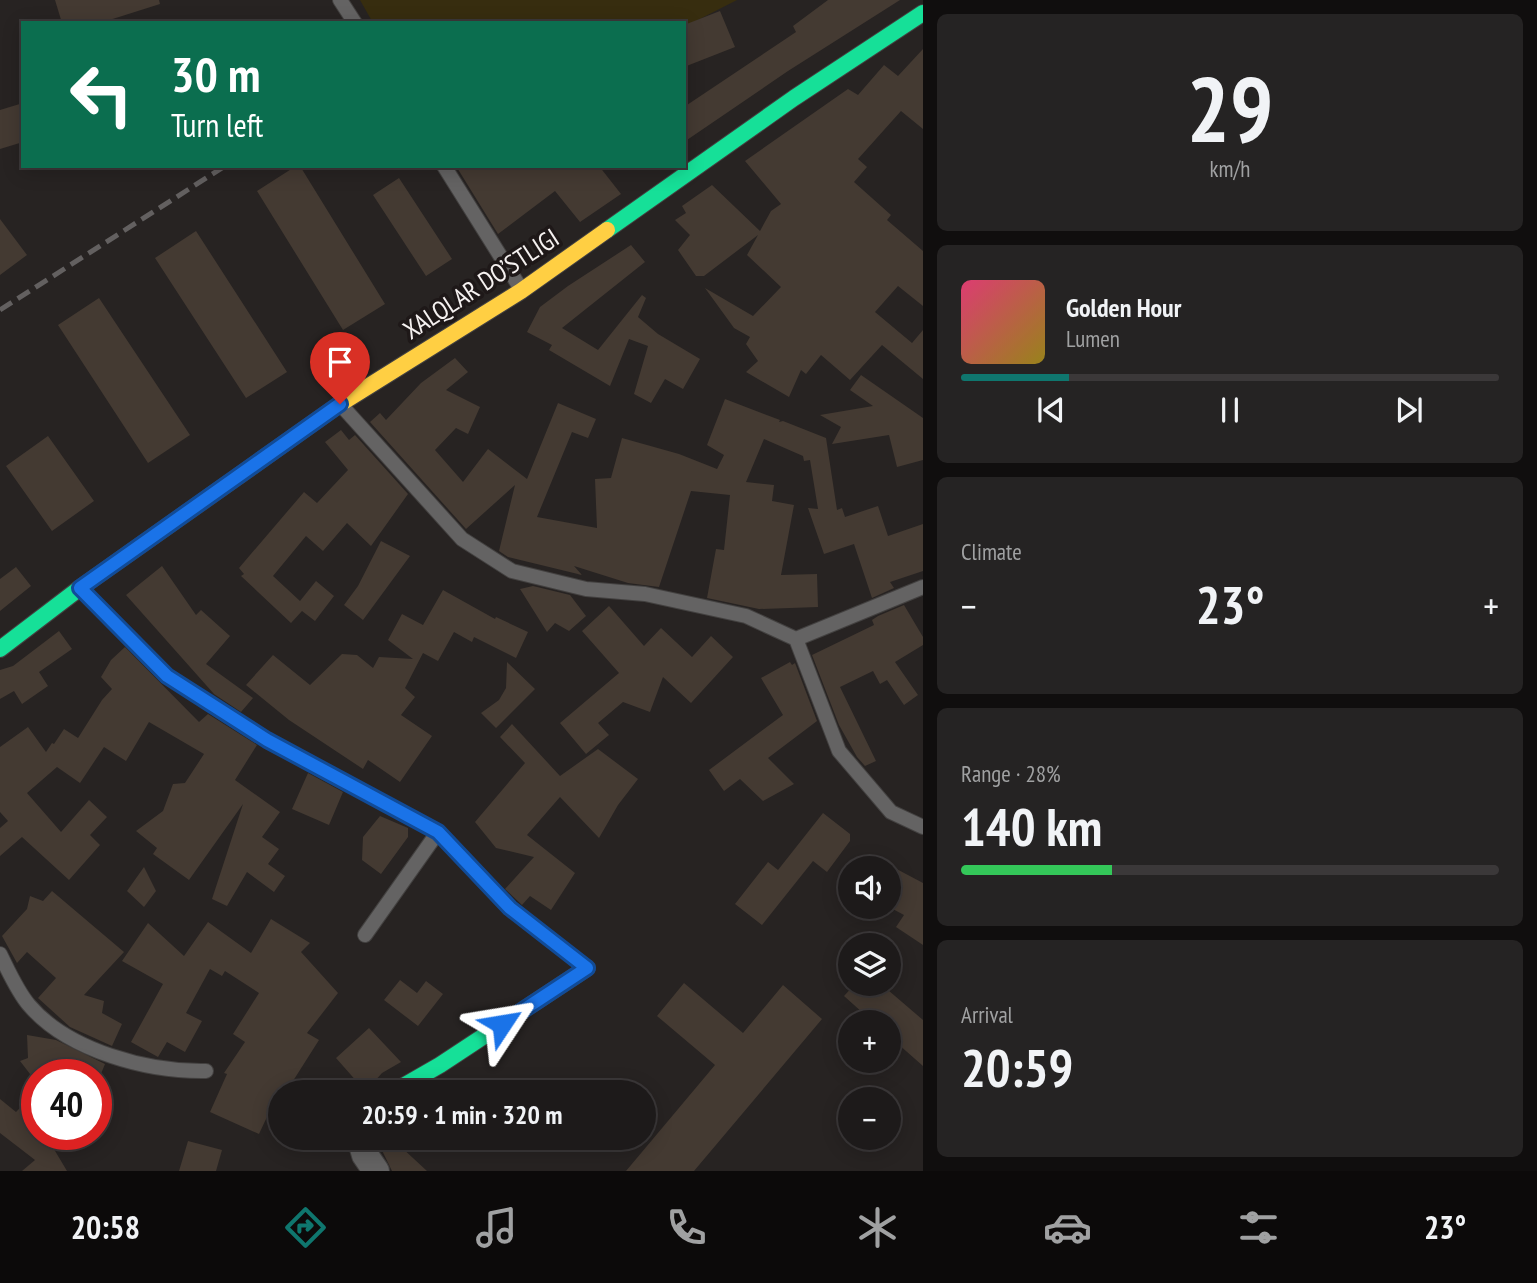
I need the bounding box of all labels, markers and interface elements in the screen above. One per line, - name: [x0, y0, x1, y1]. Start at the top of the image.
- text: 30 m: [171, 42, 260, 106]
- icon: left: [56, 49, 147, 140]
- text: 29: [1187, 49, 1274, 167]
- text: Turn left: [171, 104, 263, 146]
- text: km/h: [1210, 154, 1250, 183]
- street label: XALQLAR DO’STLIGI: [397, 221, 565, 346]
- text: Golden Hour: [1066, 291, 1181, 324]
- text: Lumen: [1066, 324, 1120, 353]
- pin: [310, 332, 370, 404]
- icon: arrive: [321, 343, 359, 381]
- icon: previous: [1032, 391, 1070, 429]
- icon: pause: [1211, 391, 1249, 429]
- icon: next: [1390, 391, 1428, 429]
- text: Climate: [961, 537, 1022, 566]
- text: 23°: [1196, 571, 1264, 638]
- text: −: [961, 581, 977, 630]
- text: +: [1483, 581, 1499, 630]
- text: Range · 28%: [961, 759, 1061, 788]
- text: 140 km: [961, 793, 1102, 860]
- map controls: [838, 856, 901, 1150]
- button: sound: [838, 856, 901, 919]
- button: layers: [838, 933, 901, 996]
- position arrow: [465, 987, 539, 1061]
- text: Arrival: [961, 1000, 1013, 1029]
- button: +: [838, 1010, 901, 1073]
- text: 20:59: [961, 1034, 1073, 1101]
- speed limit sign: 40: [21, 1059, 112, 1150]
- button: −: [838, 1087, 901, 1150]
- text: 20:59 · 1 min · 320 m: [362, 1098, 562, 1131]
- icon: directions: [281, 1203, 330, 1252]
- icon: music: [472, 1203, 521, 1252]
- icon: phone: [662, 1203, 711, 1252]
- icon: climate: [853, 1203, 902, 1252]
- icon: car: [1043, 1203, 1092, 1252]
- icon: filters: [1234, 1203, 1283, 1252]
- text: 20:58: [71, 1206, 140, 1248]
- text: 23°: [1424, 1206, 1466, 1248]

